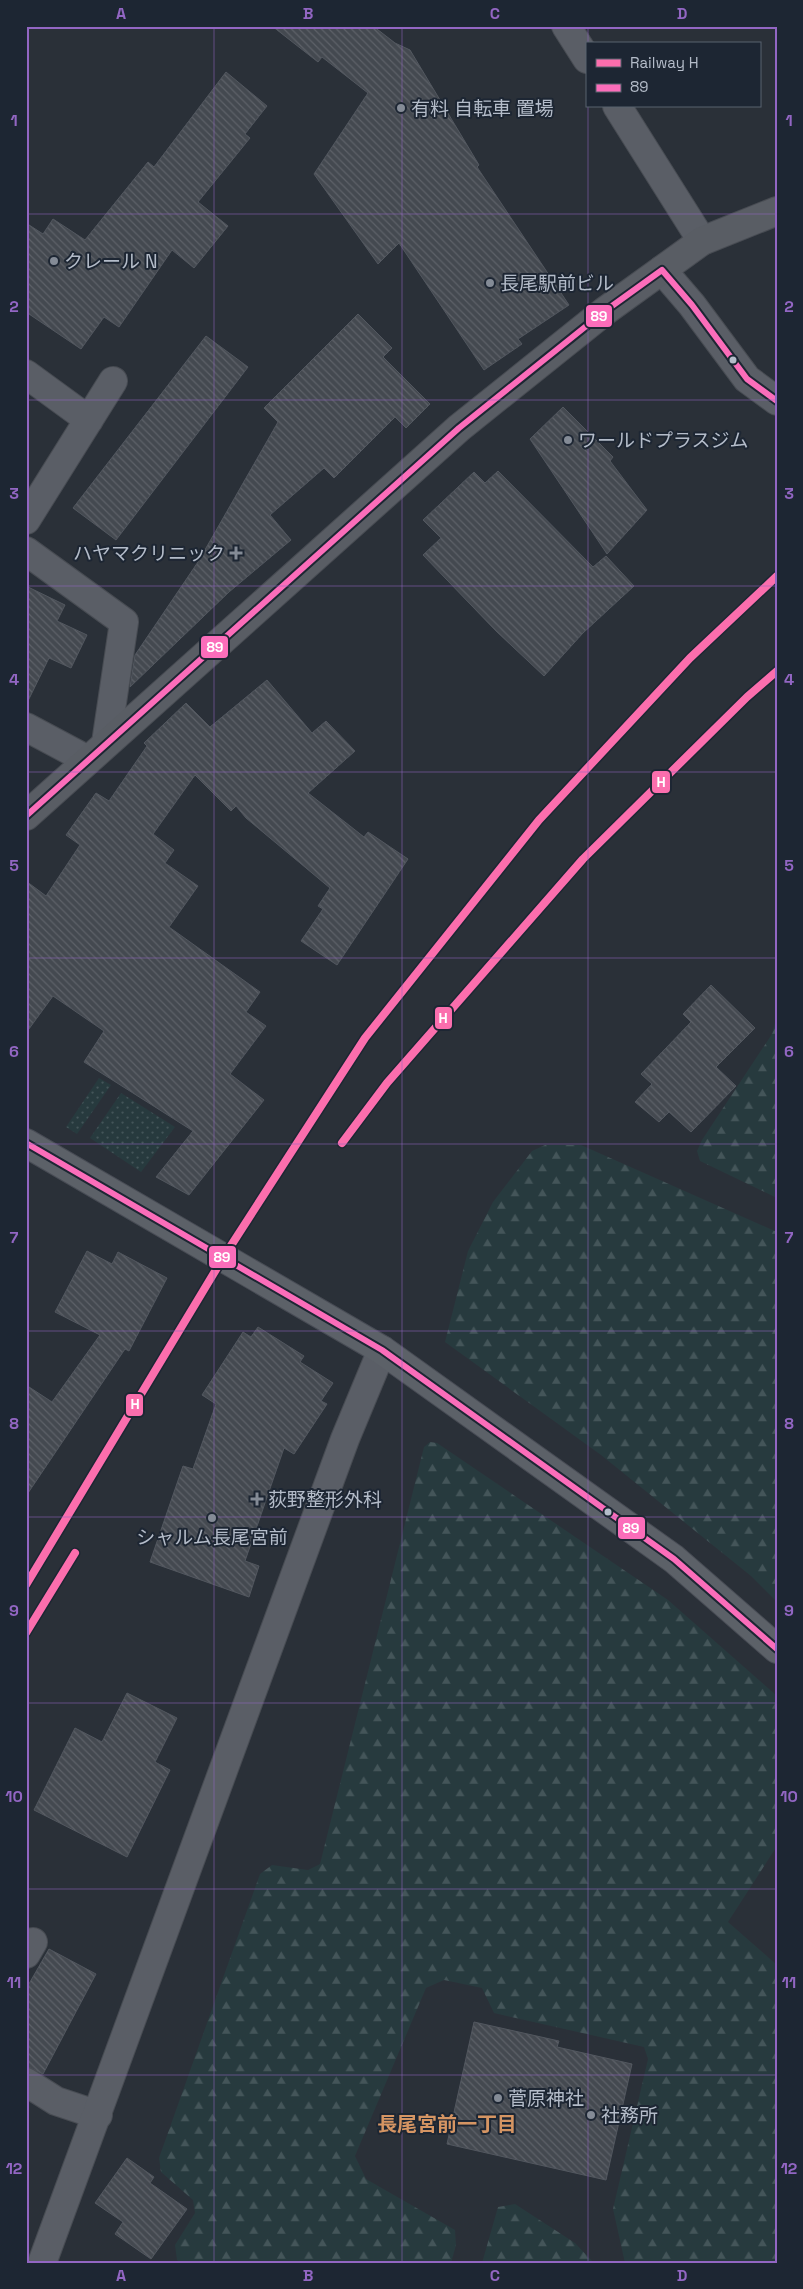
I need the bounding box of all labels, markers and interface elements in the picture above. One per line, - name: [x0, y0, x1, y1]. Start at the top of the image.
- text: A: [116, 3, 126, 24]
- text: B: [303, 3, 313, 24]
- text: C: [490, 3, 500, 24]
- text: D: [677, 3, 687, 24]
- legend: [586, 42, 760, 108]
- text: Railway H: [630, 53, 699, 72]
- text: 89: [630, 77, 649, 96]
- place label: 有料 自転車 置場: [411, 96, 554, 121]
- marker: 有料 自転車 置場: [395, 102, 407, 114]
- text: 1: [10, 110, 18, 131]
- text: 1: [785, 110, 793, 131]
- place label: クレール N: [64, 249, 158, 274]
- marker: クレール N: [48, 255, 60, 267]
- place label: 長尾駅前ビル: [500, 271, 614, 296]
- marker: 長尾駅前ビル: [484, 277, 496, 289]
- text: 2: [9, 296, 19, 317]
- text: 2: [784, 296, 794, 317]
- line badge: 89: [585, 304, 613, 328]
- text: 89: [590, 307, 608, 325]
- unlabelled marker: [728, 355, 738, 365]
- place label: ワールドプラスジム: [578, 428, 749, 453]
- marker: ワールドプラスジム: [562, 434, 574, 446]
- text: 3: [9, 483, 19, 504]
- text: 3: [784, 483, 794, 504]
- place label: ハヤマクリニック: [73, 541, 225, 566]
- marker: ハヤマクリニック: [229, 546, 243, 560]
- line badge: 89: [200, 635, 229, 659]
- text: 89: [206, 638, 224, 656]
- text: 4: [9, 669, 19, 690]
- text: 4: [784, 669, 794, 690]
- line badge: H: [651, 770, 671, 794]
- text: H: [656, 773, 666, 791]
- text: 5: [9, 855, 19, 876]
- text: 5: [784, 855, 794, 876]
- line badge: H: [434, 1006, 453, 1030]
- text: H: [438, 1009, 448, 1027]
- text: 6: [9, 1041, 19, 1062]
- text: 6: [784, 1041, 794, 1062]
- text: 7: [10, 1227, 19, 1248]
- text: 7: [785, 1227, 794, 1248]
- line badge: 89: [208, 1245, 237, 1269]
- text: 89: [213, 1248, 231, 1266]
- line badge: H: [125, 1393, 144, 1417]
- text: H: [130, 1395, 140, 1413]
- text: 8: [9, 1413, 19, 1434]
- text: 8: [784, 1413, 794, 1434]
- place label: 荻野整形外科: [268, 1487, 382, 1512]
- marker: 荻野整形外科: [250, 1492, 264, 1506]
- unlabelled marker: [603, 1507, 613, 1517]
- marker: シャルム長尾宮前: [206, 1512, 218, 1524]
- line badge: 89: [617, 1516, 646, 1540]
- text: 89: [622, 1519, 640, 1537]
- place label: シャルム長尾宮前: [136, 1525, 288, 1550]
- text: 9: [9, 1600, 19, 1621]
- text: 9: [784, 1600, 794, 1621]
- text: 10: [5, 1786, 23, 1807]
- text: 10: [780, 1786, 798, 1807]
- text: 11: [7, 1972, 21, 1993]
- text: 11: [782, 1972, 796, 1993]
- place label: 菅原神社: [508, 2086, 584, 2111]
- marker: 菅原神社: [492, 2092, 504, 2104]
- place label: 社務所: [601, 2103, 658, 2128]
- marker: 社務所: [585, 2109, 597, 2121]
- district label: 長尾宮前一丁目: [377, 2111, 517, 2137]
- text: 12: [6, 2158, 22, 2179]
- text: 12: [781, 2158, 797, 2179]
- text: A: [116, 2265, 126, 2286]
- text: B: [303, 2265, 313, 2286]
- text: C: [490, 2265, 500, 2286]
- text: D: [677, 2265, 687, 2286]

